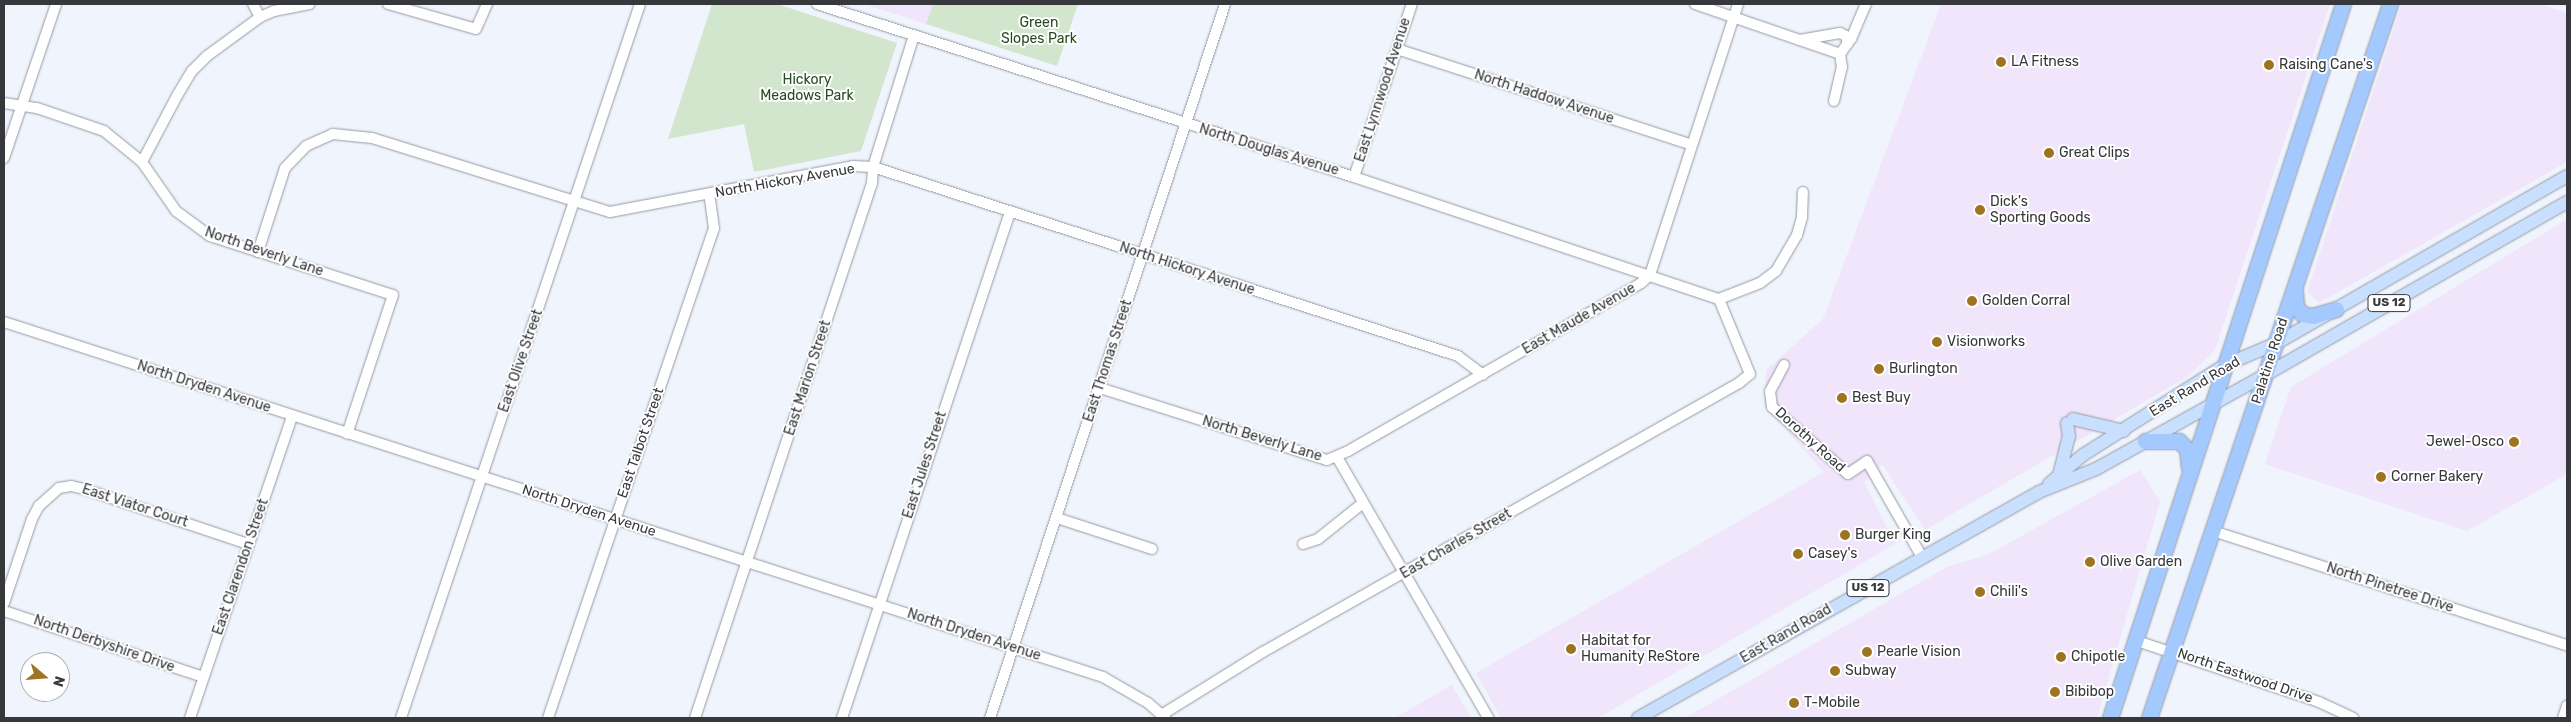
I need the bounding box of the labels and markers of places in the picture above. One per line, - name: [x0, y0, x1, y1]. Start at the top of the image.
- place label: LA Fitness: [2011, 54, 2079, 70]
- marker: LA Fitness: [1995, 56, 2007, 68]
- place label: Raising Cane's: [2279, 57, 2373, 73]
- marker: Raising Cane's: [2263, 59, 2275, 71]
- place label: Great Clips: [2059, 145, 2130, 161]
- marker: Great Clips: [2043, 147, 2055, 159]
- place label: Dick's Sporting Goods: [1990, 194, 2091, 226]
- marker: Dick's Sporting Goods: [1974, 204, 1986, 216]
- place label: Golden Corral: [1982, 293, 2070, 309]
- marker: Golden Corral: [1966, 295, 1978, 307]
- place label: Visionworks: [1947, 334, 2025, 350]
- marker: Visionworks: [1931, 336, 1943, 348]
- place label: Burlington: [1889, 361, 1958, 377]
- marker: Burlington: [1873, 363, 1885, 375]
- place label: Best Buy: [1852, 390, 1911, 406]
- marker: Best Buy: [1836, 392, 1848, 404]
- place label: Jewel-Osco: [2426, 434, 2504, 450]
- marker: Jewel-Osco: [2508, 436, 2520, 448]
- place label: Corner Bakery: [2391, 469, 2484, 485]
- marker: Corner Bakery: [2375, 471, 2387, 483]
- place label: Burger King: [1855, 527, 1932, 543]
- marker: Burger King: [1839, 529, 1851, 541]
- place label: Casey's: [1808, 546, 1857, 562]
- marker: Casey's: [1792, 548, 1804, 560]
- place label: Olive Garden: [2100, 554, 2182, 570]
- marker: Olive Garden: [2084, 556, 2096, 568]
- place label: Chili's: [1990, 584, 2028, 600]
- marker: Chili's: [1974, 586, 1986, 598]
- place label: Habitat for Humanity ReStore: [1581, 633, 1700, 666]
- marker: Habitat for Humanity ReStore: [1565, 643, 1577, 655]
- place label: Pearle Vision: [1877, 644, 1961, 660]
- marker: Pearle Vision: [1861, 646, 1873, 658]
- place label: Chipotle: [2071, 649, 2125, 665]
- marker: Chipotle: [2055, 651, 2067, 663]
- place label: Subway: [1845, 663, 1897, 679]
- marker: Subway: [1829, 665, 1841, 677]
- place label: Bibibop: [2065, 684, 2114, 700]
- marker: Bibibop: [2049, 686, 2061, 698]
- place label: T-Mobile: [1804, 695, 1860, 711]
- marker: T-Mobile: [1788, 697, 1800, 709]

